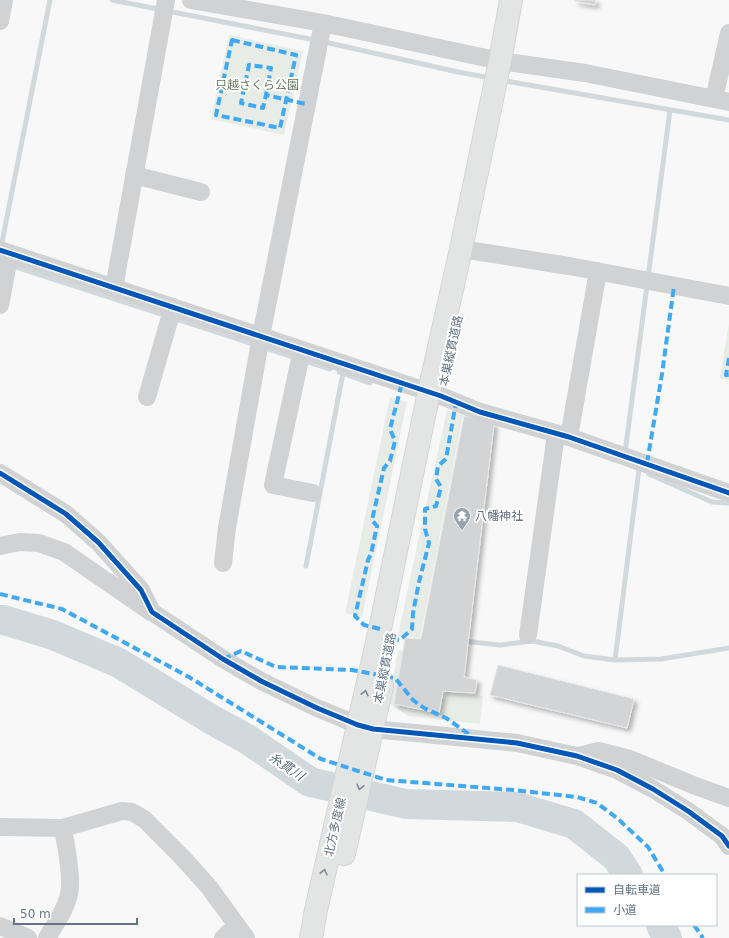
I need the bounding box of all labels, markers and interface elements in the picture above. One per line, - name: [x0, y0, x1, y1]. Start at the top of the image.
- park label: 只越さくら公園: [215, 78, 299, 92]
- street label: 本巣縦貫道路: [437, 314, 465, 388]
- temple icon: 八幡神社: [452, 506, 472, 531]
- place label: 八幡神社: [475, 509, 523, 523]
- street label: 本巣縦貫道路: [371, 631, 399, 705]
- one-way arrow: [360, 690, 369, 697]
- water label: 糸貫川: [266, 749, 309, 785]
- one-way arrow: [356, 784, 364, 790]
- street label: 北方多度線: [321, 796, 349, 858]
- one-way arrow: [320, 869, 328, 875]
- legend: [577, 874, 717, 926]
- text: 自転車道: [613, 883, 661, 897]
- scale bar: [14, 900, 137, 926]
- text: 小道: [613, 903, 637, 917]
- text: 50 m: [20, 907, 51, 921]

